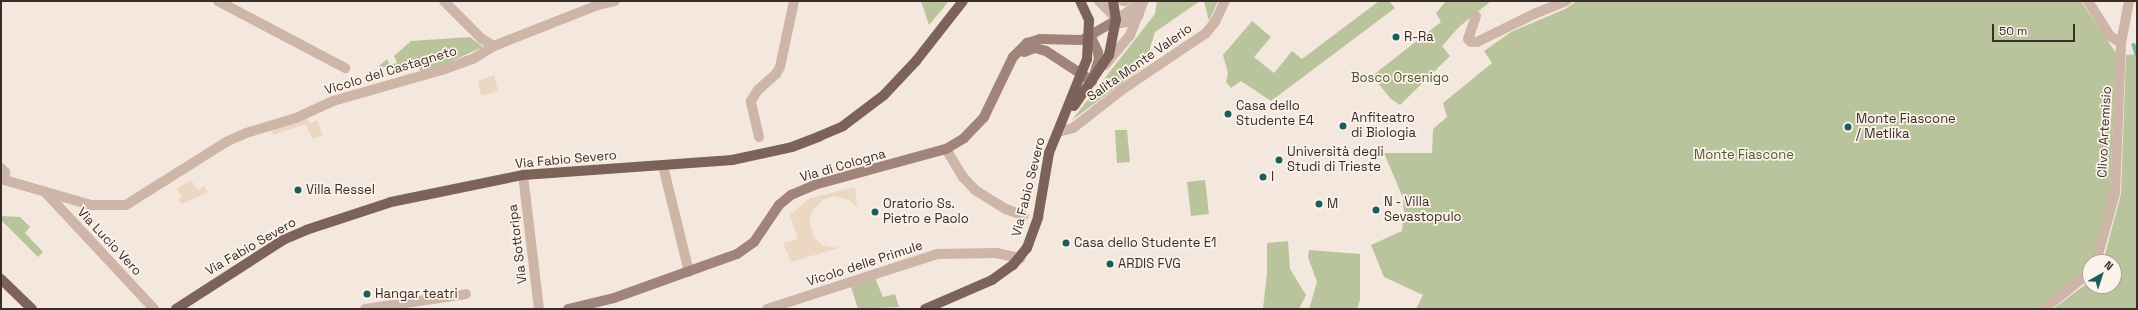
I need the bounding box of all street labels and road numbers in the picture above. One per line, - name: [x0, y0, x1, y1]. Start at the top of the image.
- street label: Salita Monte Valerio: [1085, 21, 1195, 105]
- street label: Vicolo del Castagneto: [323, 43, 459, 99]
- street label: Clivo Artemisio: [2095, 86, 2115, 178]
- street label: Via Fabio Severo: [1009, 136, 1049, 238]
- street label: Via di Cologna: [798, 146, 888, 186]
- street label: Via Fabio Severo: [515, 148, 617, 172]
- street label: Via Sottoripa: [505, 203, 531, 285]
- street label: Via Lucio Vero: [74, 205, 144, 279]
- street label: Via Fabio Severo: [203, 215, 299, 279]
- street label: Vicolo delle Primule: [805, 238, 925, 290]

